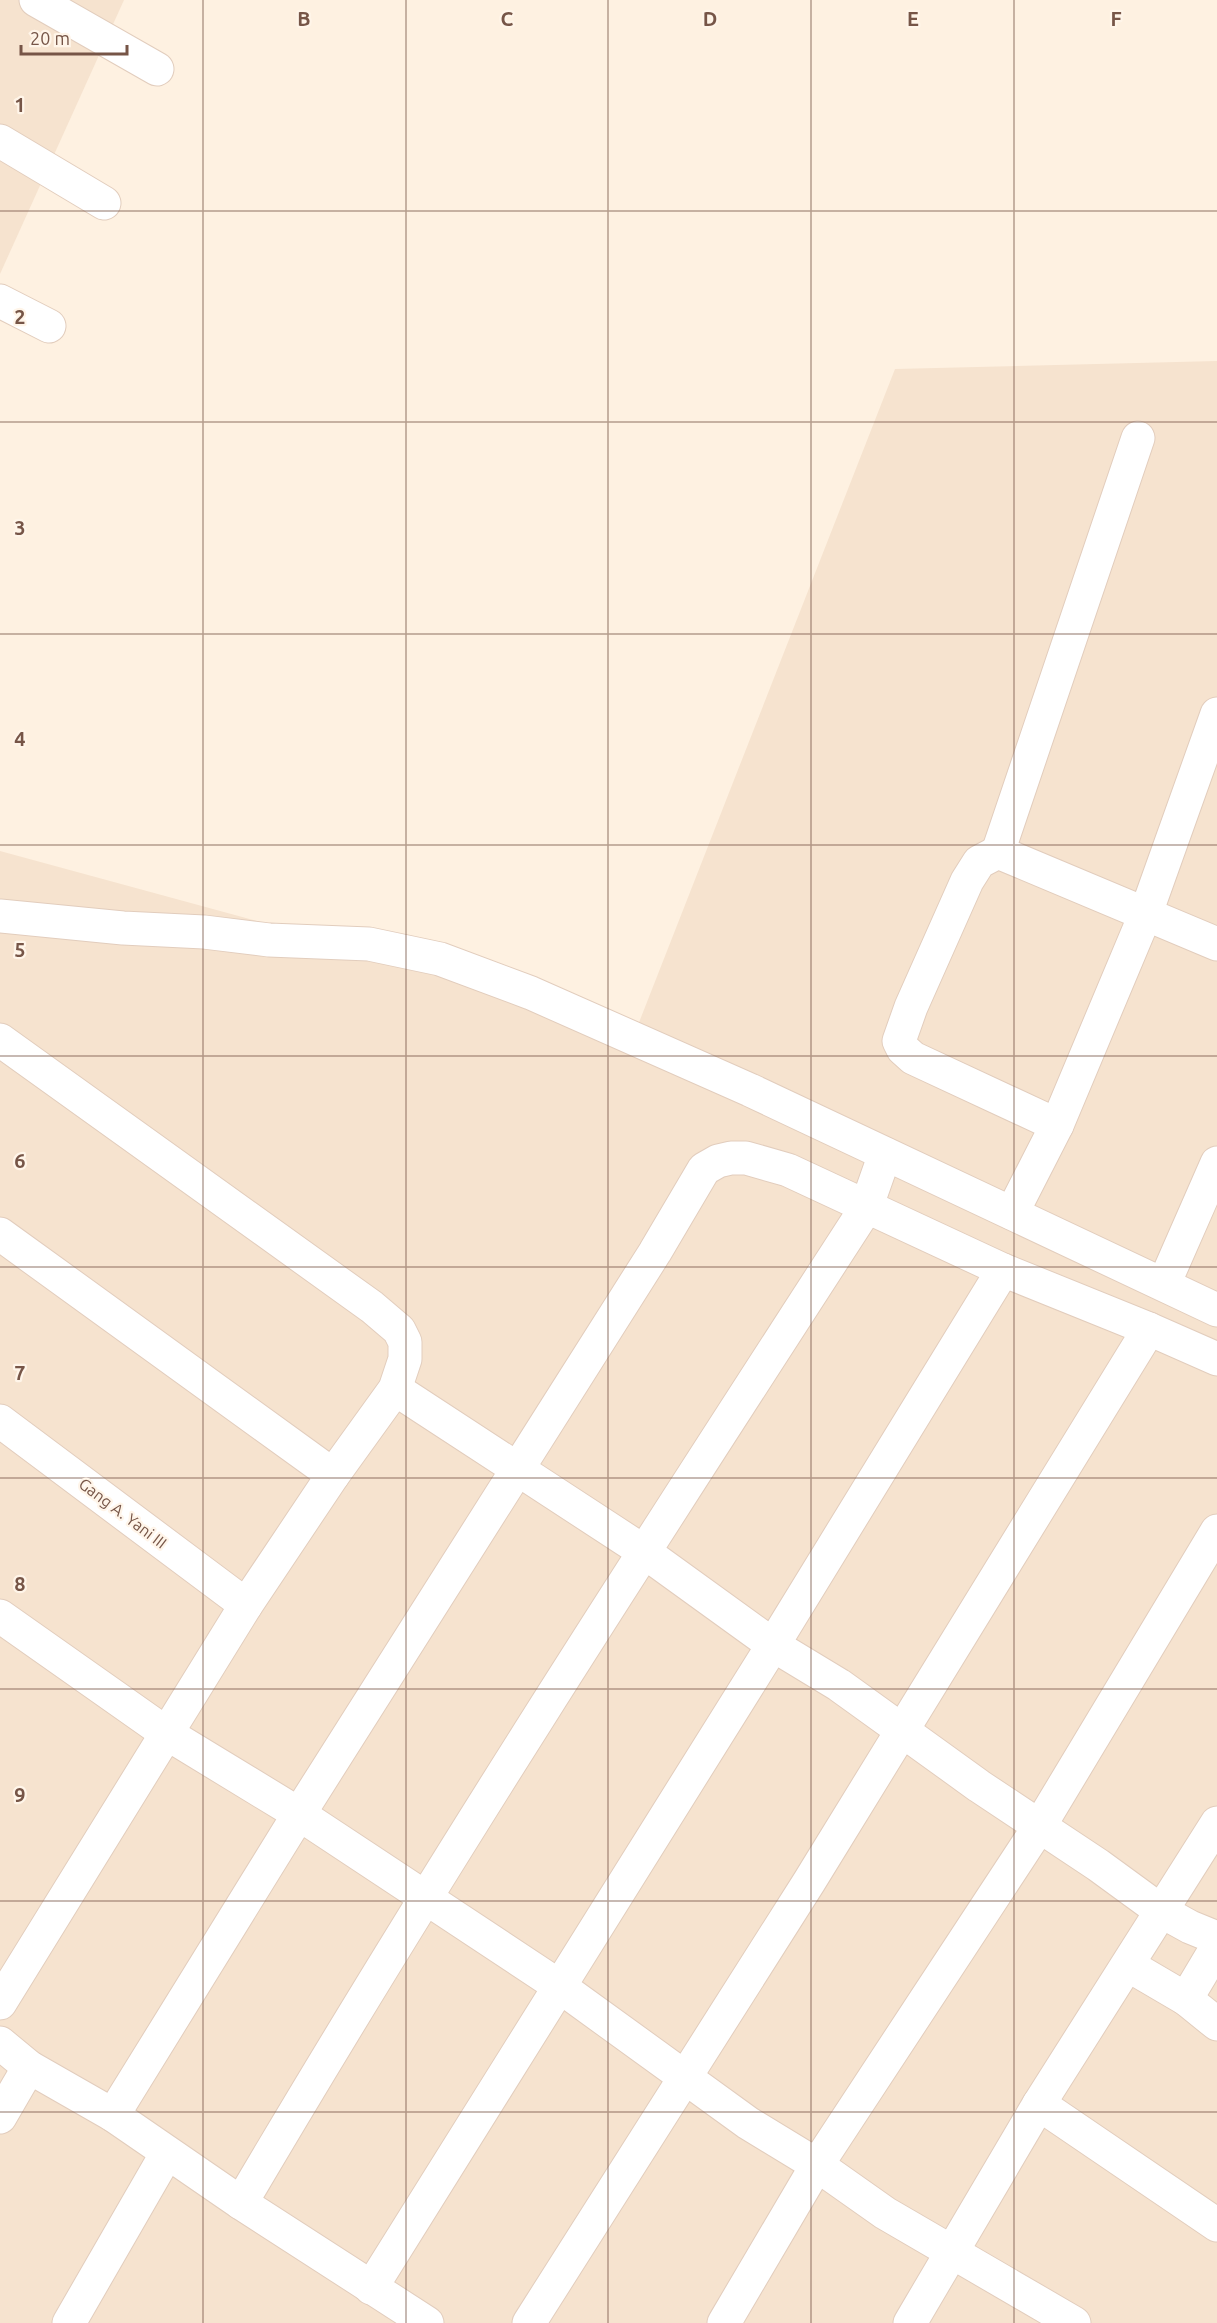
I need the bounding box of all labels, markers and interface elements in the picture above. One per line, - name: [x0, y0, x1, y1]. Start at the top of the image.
- text: B: [297, 7, 311, 30]
- text: C: [501, 7, 514, 30]
- text: D: [703, 7, 717, 30]
- text: E: [907, 7, 919, 30]
- text: F: [1110, 7, 1122, 30]
- scale bar: [21, 18, 128, 56]
- text: 20 m: [30, 28, 70, 48]
- text: 1: [14, 93, 26, 116]
- text: 2: [14, 305, 26, 328]
- text: 3: [14, 516, 26, 539]
- text: 4: [14, 727, 26, 750]
- text: 5: [14, 938, 26, 961]
- text: 6: [14, 1149, 26, 1172]
- text: 7: [14, 1361, 26, 1384]
- street label: Gang A. Yani III: [76, 1474, 170, 1552]
- text: 8: [14, 1572, 26, 1595]
- text: 9: [14, 1783, 26, 1806]

